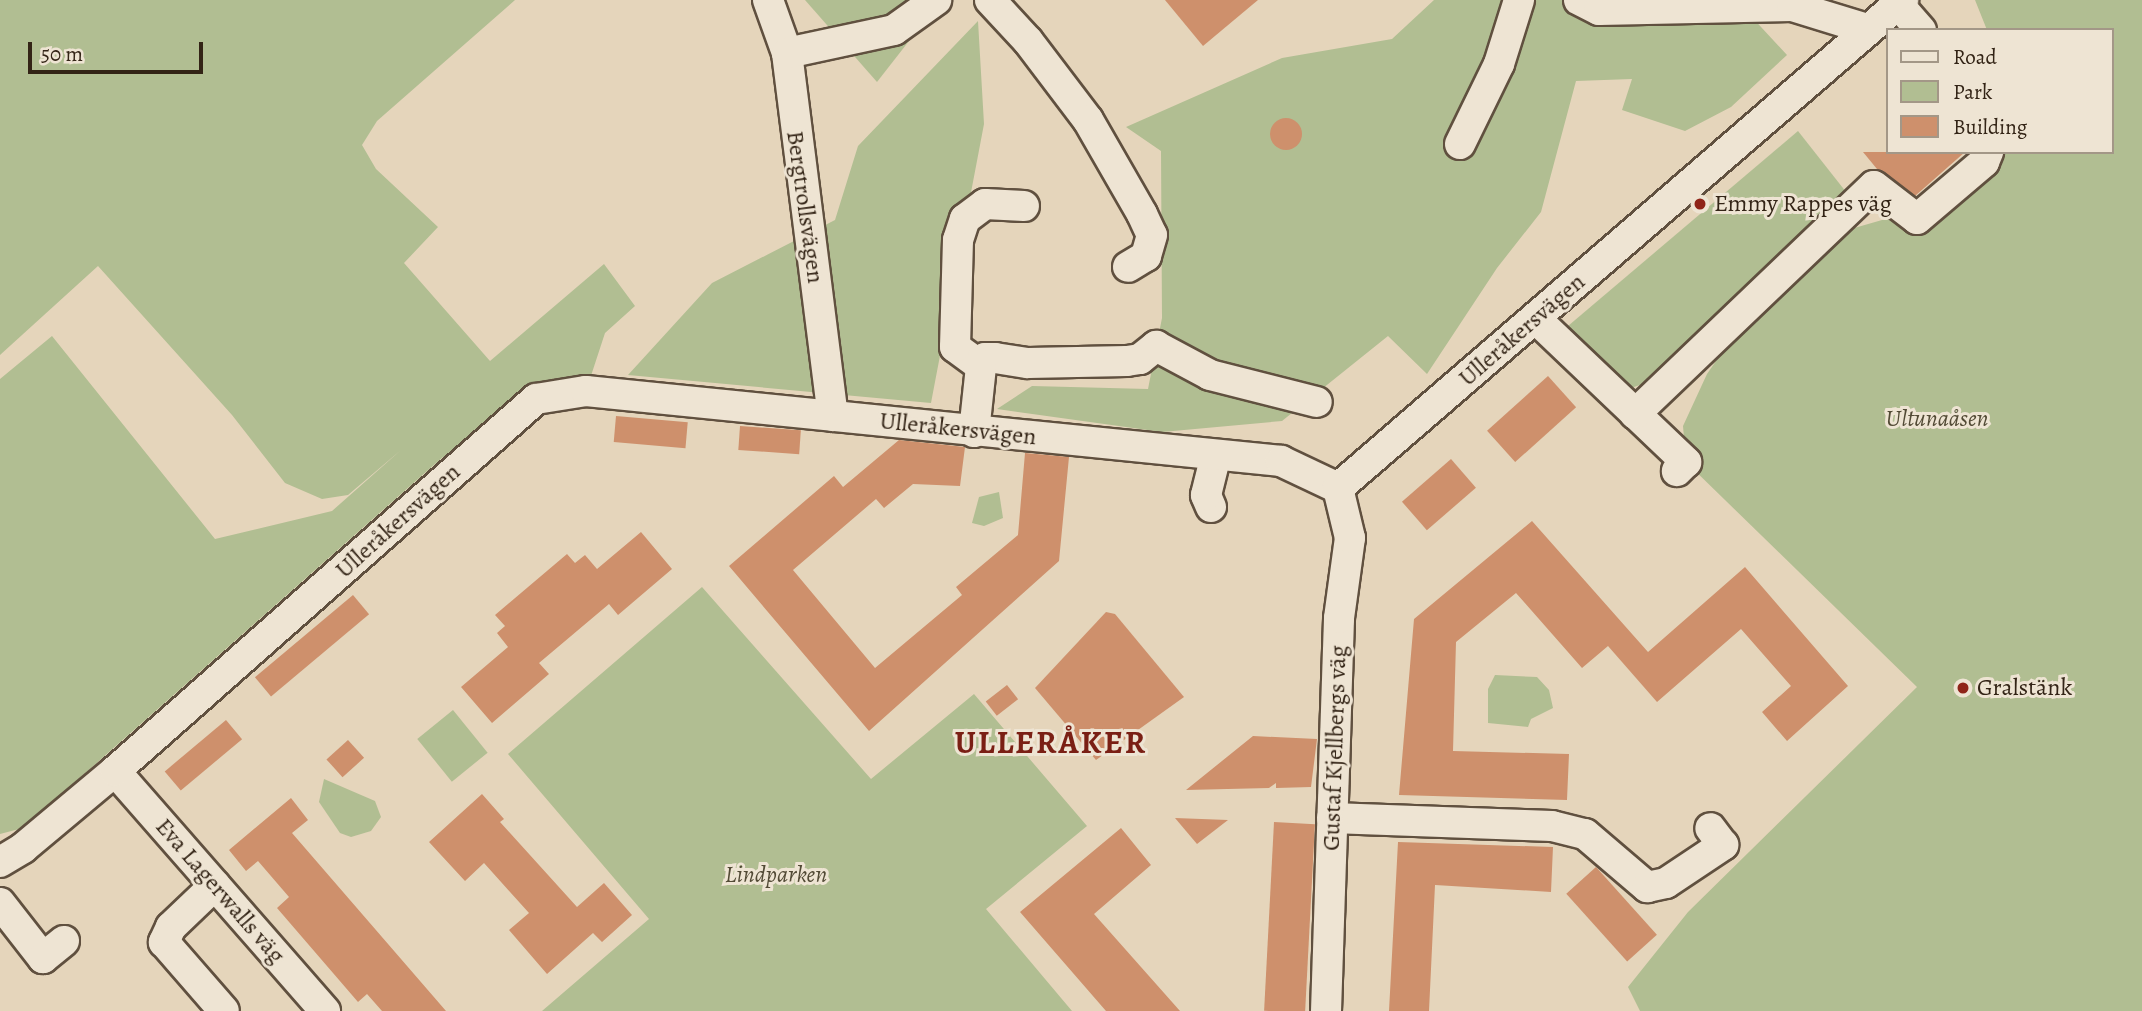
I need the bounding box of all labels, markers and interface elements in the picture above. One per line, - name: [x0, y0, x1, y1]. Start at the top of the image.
- scale bar: [32, 28, 206, 72]
- legend: [1886, 28, 2114, 154]
- text: 50 m: [41, 40, 83, 68]
- text: Road: [1953, 43, 1997, 71]
- text: Park: [1953, 78, 1992, 106]
- text: Building: [1953, 113, 2027, 141]
- street label: Bergtrollsvägen: [780, 129, 830, 285]
- place label: Emmy Rappes väg: [1714, 190, 1892, 218]
- marker: Emmy Rappes väg: [1692, 196, 1708, 212]
- street label: Ulleråkersvägen: [1453, 268, 1591, 392]
- park label: Ultunaåsen: [1886, 405, 1988, 433]
- street label: Ulleråkersvägen: [878, 406, 1038, 452]
- street label: Ulleråkersvägen: [330, 458, 466, 584]
- street label: Gustaf Kjellbergs väg: [1317, 645, 1353, 851]
- place label: Gralstänk: [1977, 674, 2072, 702]
- marker: Gralstänk: [1955, 680, 1971, 696]
- district label: ULLERÅKER: [956, 723, 1146, 761]
- street label: Eva Lagerwalls väg: [149, 813, 291, 969]
- park label: Lindparken: [725, 861, 827, 889]

